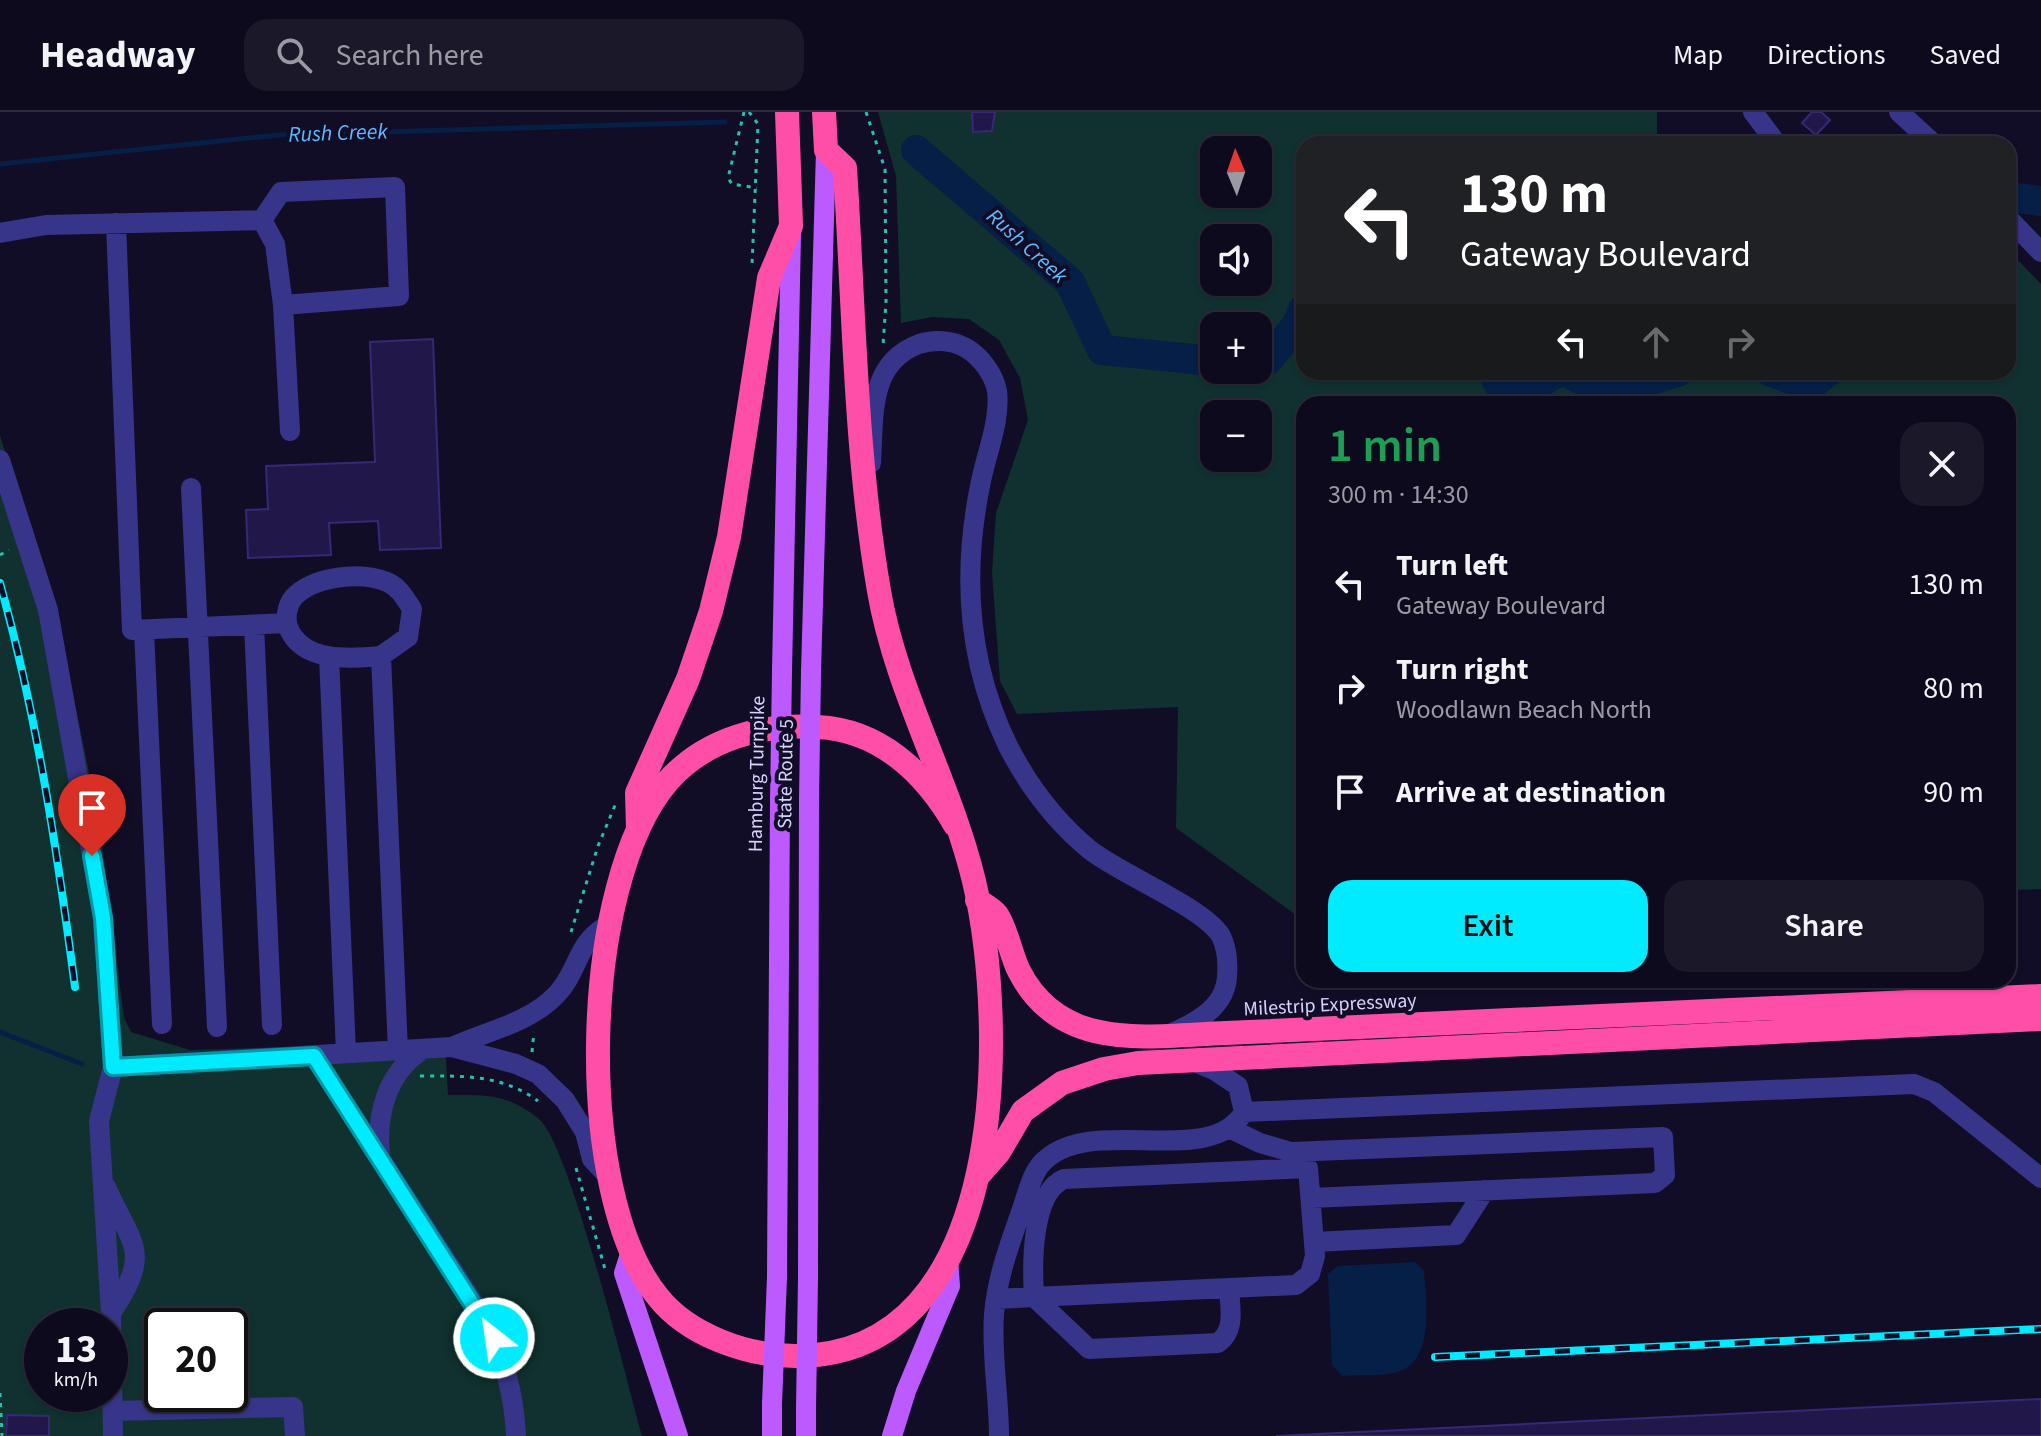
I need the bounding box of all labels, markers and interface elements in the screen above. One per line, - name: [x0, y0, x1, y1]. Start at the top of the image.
- search box: [244, 19, 804, 91]
- text: Headway: [40, 28, 196, 82]
- icon: search: [272, 33, 316, 77]
- text: Search here: [336, 34, 484, 77]
- text: Map: [1673, 35, 1723, 75]
- text: Directions: [1767, 35, 1886, 75]
- text: Saved: [1930, 35, 2001, 75]
- water label: Rush Creek: [288, 115, 389, 151]
- north arrow: [1200, 136, 1272, 208]
- map controls: [1200, 136, 1272, 472]
- text: 130 m: [1460, 155, 1608, 234]
- icon: left: [1328, 168, 1432, 272]
- water label: Rush Creek: [979, 201, 1075, 292]
- button: sound: [1200, 224, 1272, 296]
- text: Gateway Boulevard: [1460, 229, 1751, 280]
- button: +: [1200, 312, 1272, 384]
- icon: left: [1550, 320, 1594, 364]
- icon: ahead: [1634, 320, 1678, 364]
- icon: right: [1718, 320, 1762, 364]
- button: −: [1200, 400, 1272, 472]
- text: 1 min: [1328, 412, 1442, 480]
- button: close: [1900, 422, 1984, 506]
- text: 300 m · 14:30: [1328, 476, 1469, 513]
- text: Turn left: [1396, 544, 1508, 587]
- icon: left: [1328, 562, 1372, 606]
- text: 130 m: [1908, 563, 1984, 606]
- text: Gateway Boulevard: [1396, 587, 1606, 624]
- text: Turn right: [1396, 648, 1528, 691]
- icon: right: [1328, 666, 1372, 710]
- text: 80 m: [1923, 667, 1984, 710]
- text: Woodlawn Beach North: [1396, 691, 1652, 728]
- street label: Hamburg Turnpike: [742, 695, 772, 852]
- street label: State Route 5: [771, 719, 801, 829]
- icon: arrive: [1328, 770, 1372, 814]
- text: Arrive at destination: [1396, 771, 1666, 814]
- text: 90 m: [1923, 771, 1984, 814]
- pin: [58, 774, 126, 856]
- icon: arrive: [70, 786, 114, 830]
- button: Exit: [1328, 880, 1648, 972]
- button: Share: [1664, 880, 1984, 972]
- street label: Milestrip Expressway: [1243, 986, 1418, 1024]
- position arrow: [452, 1296, 536, 1380]
- speed limit sign: 20: [144, 1308, 248, 1412]
- text: 13: [55, 1321, 97, 1378]
- text: km/h: [54, 1366, 98, 1394]

